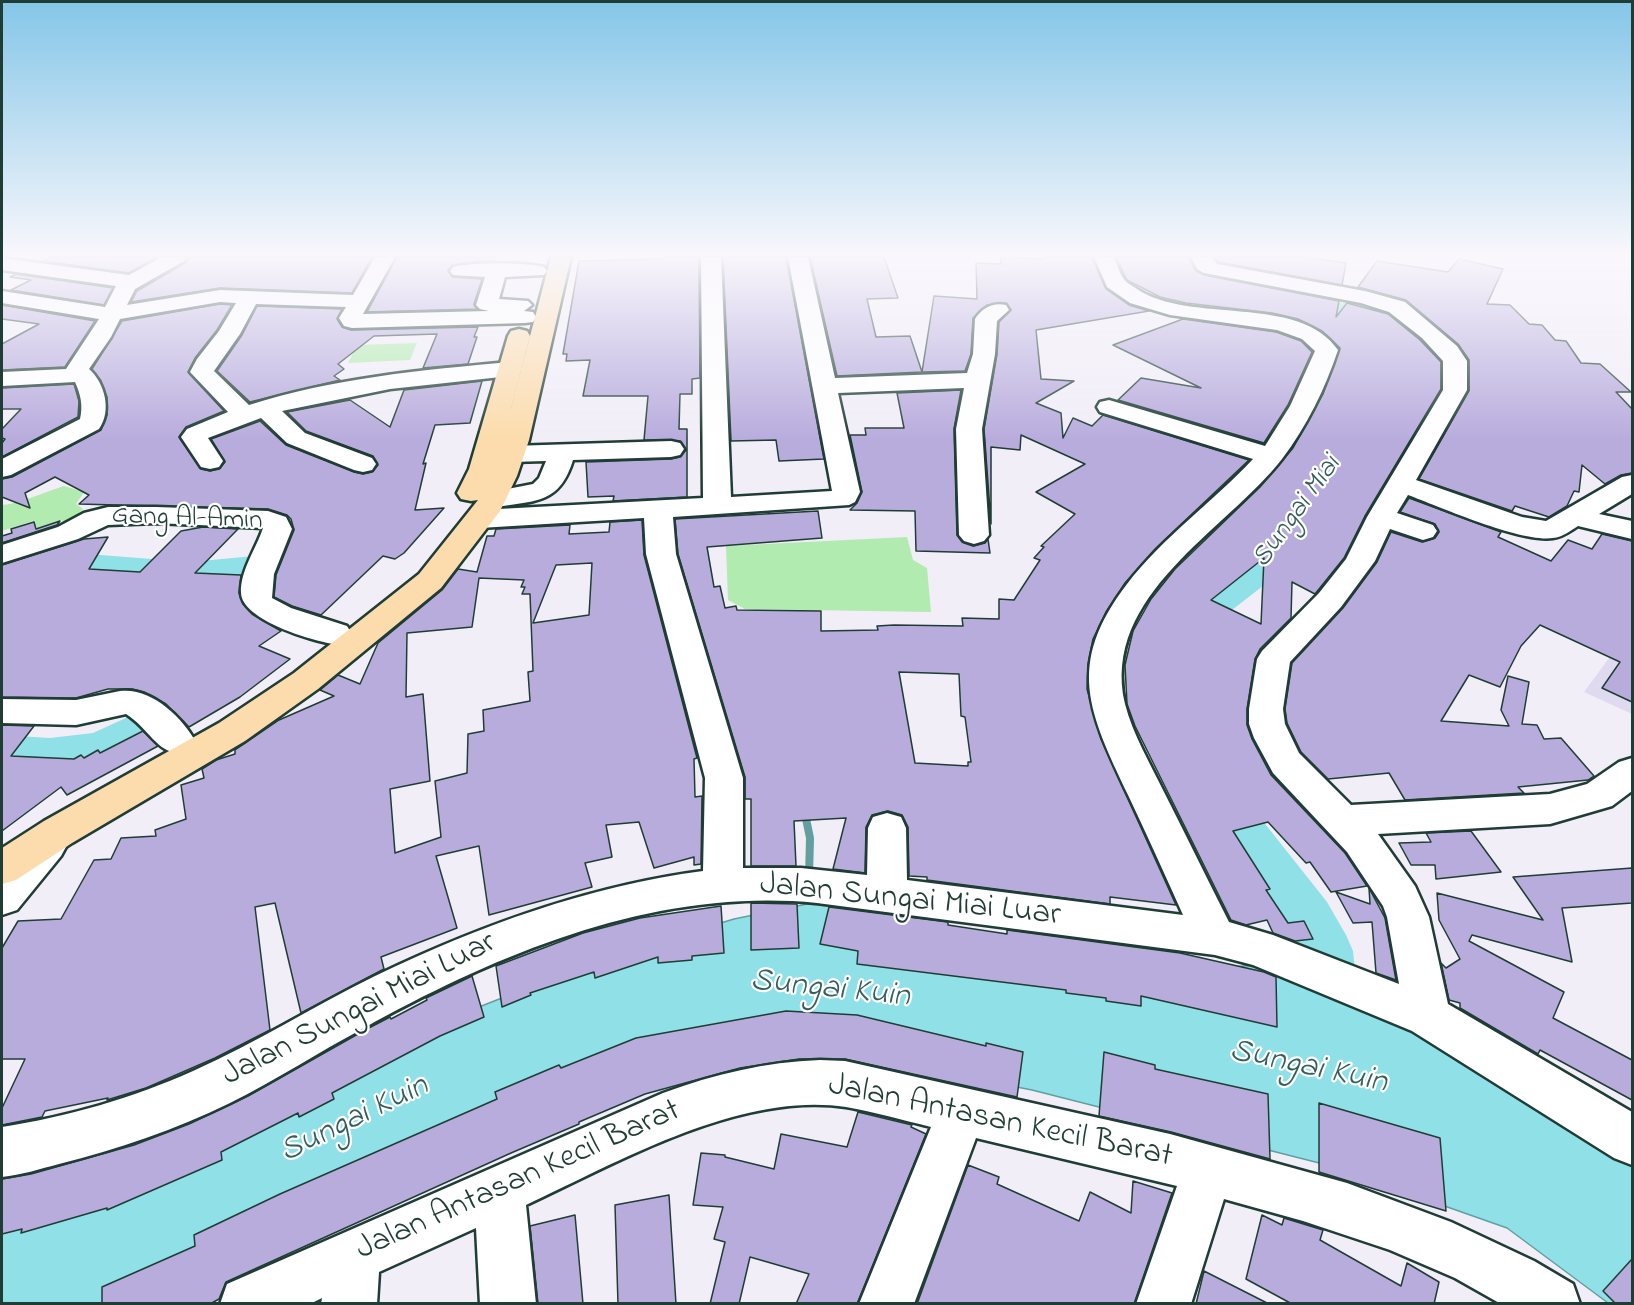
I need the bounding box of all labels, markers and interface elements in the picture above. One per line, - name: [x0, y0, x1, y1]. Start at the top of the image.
- water label: Sungai Miai: [1246, 451, 1350, 575]
- street label: Gang Al-Amin: [111, 501, 263, 539]
- street label: Jalan Sungai Miai Luar: [758, 867, 1062, 937]
- street label: Jalan Sungai Miai Luar: [217, 925, 503, 1097]
- water label: Sungai Kuin: [748, 963, 912, 1019]
- water label: Sungai Kuin: [1226, 1033, 1390, 1105]
- street label: Jalan Antasan Kecil Barat: [824, 1067, 1176, 1179]
- water label: Sungai Kuin: [274, 1068, 436, 1174]
- street label: Jalan Antasan Kecil Barat: [351, 1093, 687, 1271]

